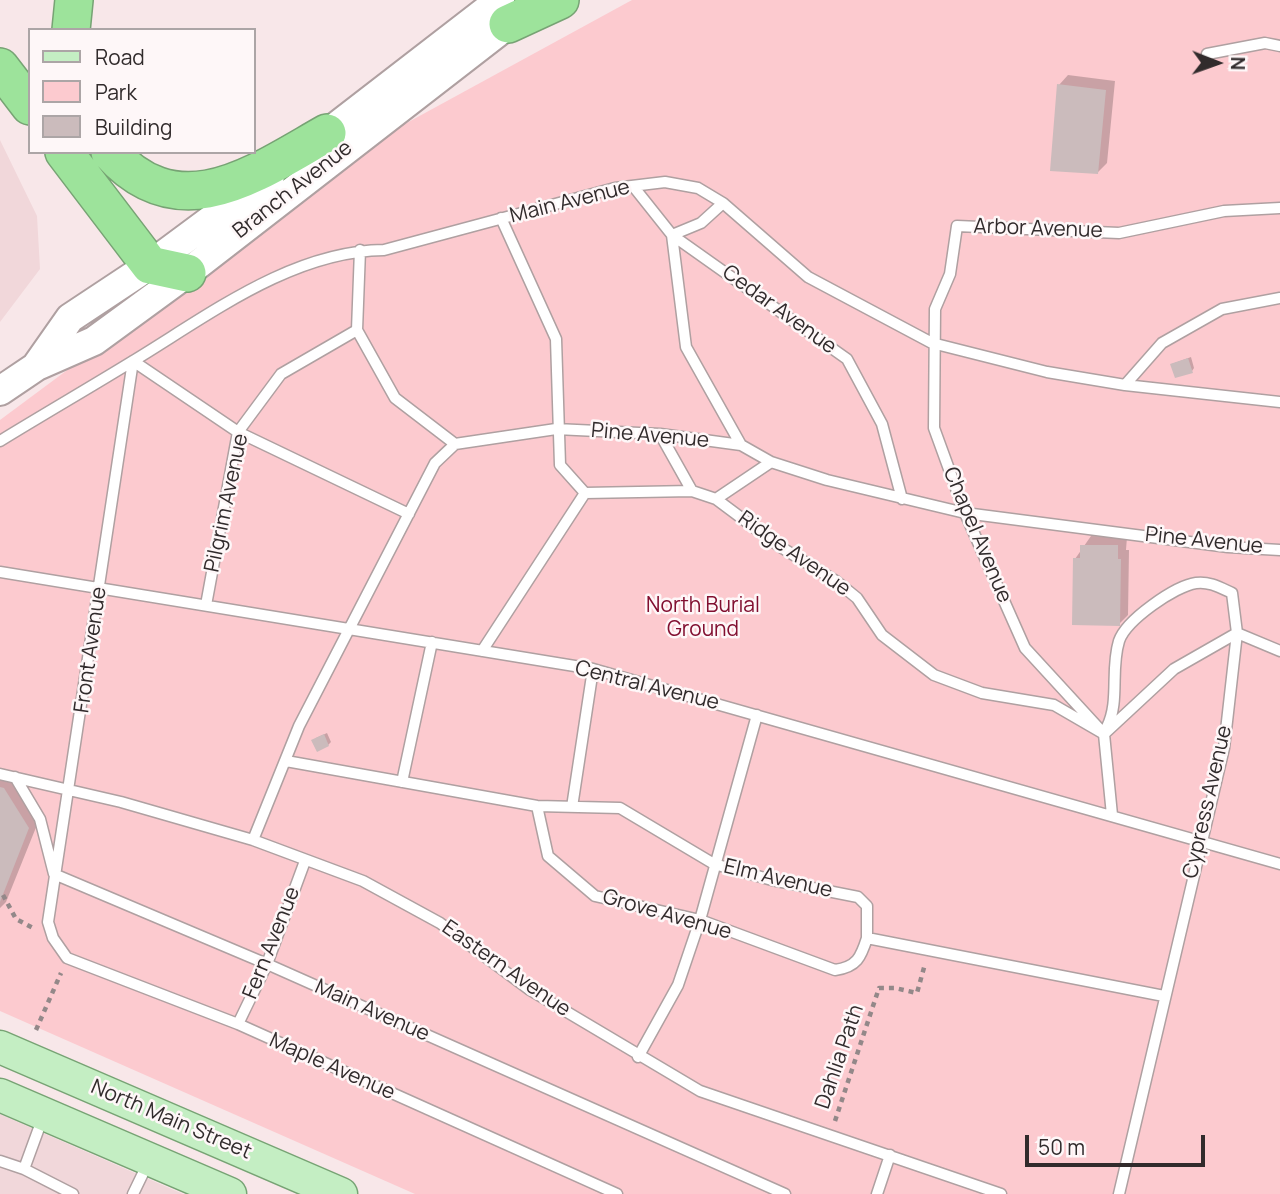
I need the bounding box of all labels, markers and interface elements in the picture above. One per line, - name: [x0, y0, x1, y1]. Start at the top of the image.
- legend: [28, 28, 256, 154]
- north arrow: [1182, 28, 1252, 98]
- text: Road: [95, 43, 145, 71]
- text: N: [1225, 56, 1251, 70]
- text: Park: [95, 78, 137, 106]
- text: Building: [95, 113, 172, 141]
- street label: Branch Avenue: [228, 136, 358, 244]
- street label: Main Avenue: [507, 175, 633, 229]
- street label: Arbor Avenue: [973, 214, 1103, 244]
- street label: Cedar Avenue: [717, 260, 841, 360]
- street label: Pine Avenue: [590, 418, 710, 454]
- street label: Pilgrim Avenue: [200, 431, 254, 575]
- street label: Chapel Avenue: [937, 463, 1017, 607]
- street label: Ridge Avenue: [733, 506, 855, 602]
- street label: Pine Avenue: [1144, 522, 1264, 560]
- street label: Front Avenue: [70, 585, 112, 715]
- park label: North Burial Ground: [646, 593, 760, 643]
- street label: Central Avenue: [572, 656, 722, 716]
- street label: Cypress Avenue: [1178, 723, 1238, 881]
- street label: Elm Avenue: [721, 854, 835, 904]
- street label: Fern Avenue: [238, 883, 306, 1003]
- street label: Grove Avenue: [600, 885, 734, 945]
- street label: Eastern Avenue: [437, 915, 575, 1023]
- street label: Main Avenue: [311, 975, 433, 1047]
- street label: Dahlia Path: [810, 1002, 870, 1112]
- street label: Maple Avenue: [265, 1028, 399, 1106]
- street label: North Main Street: [87, 1075, 255, 1165]
- scale bar: [1028, 1120, 1208, 1164]
- text: 50 m: [1038, 1133, 1085, 1161]

